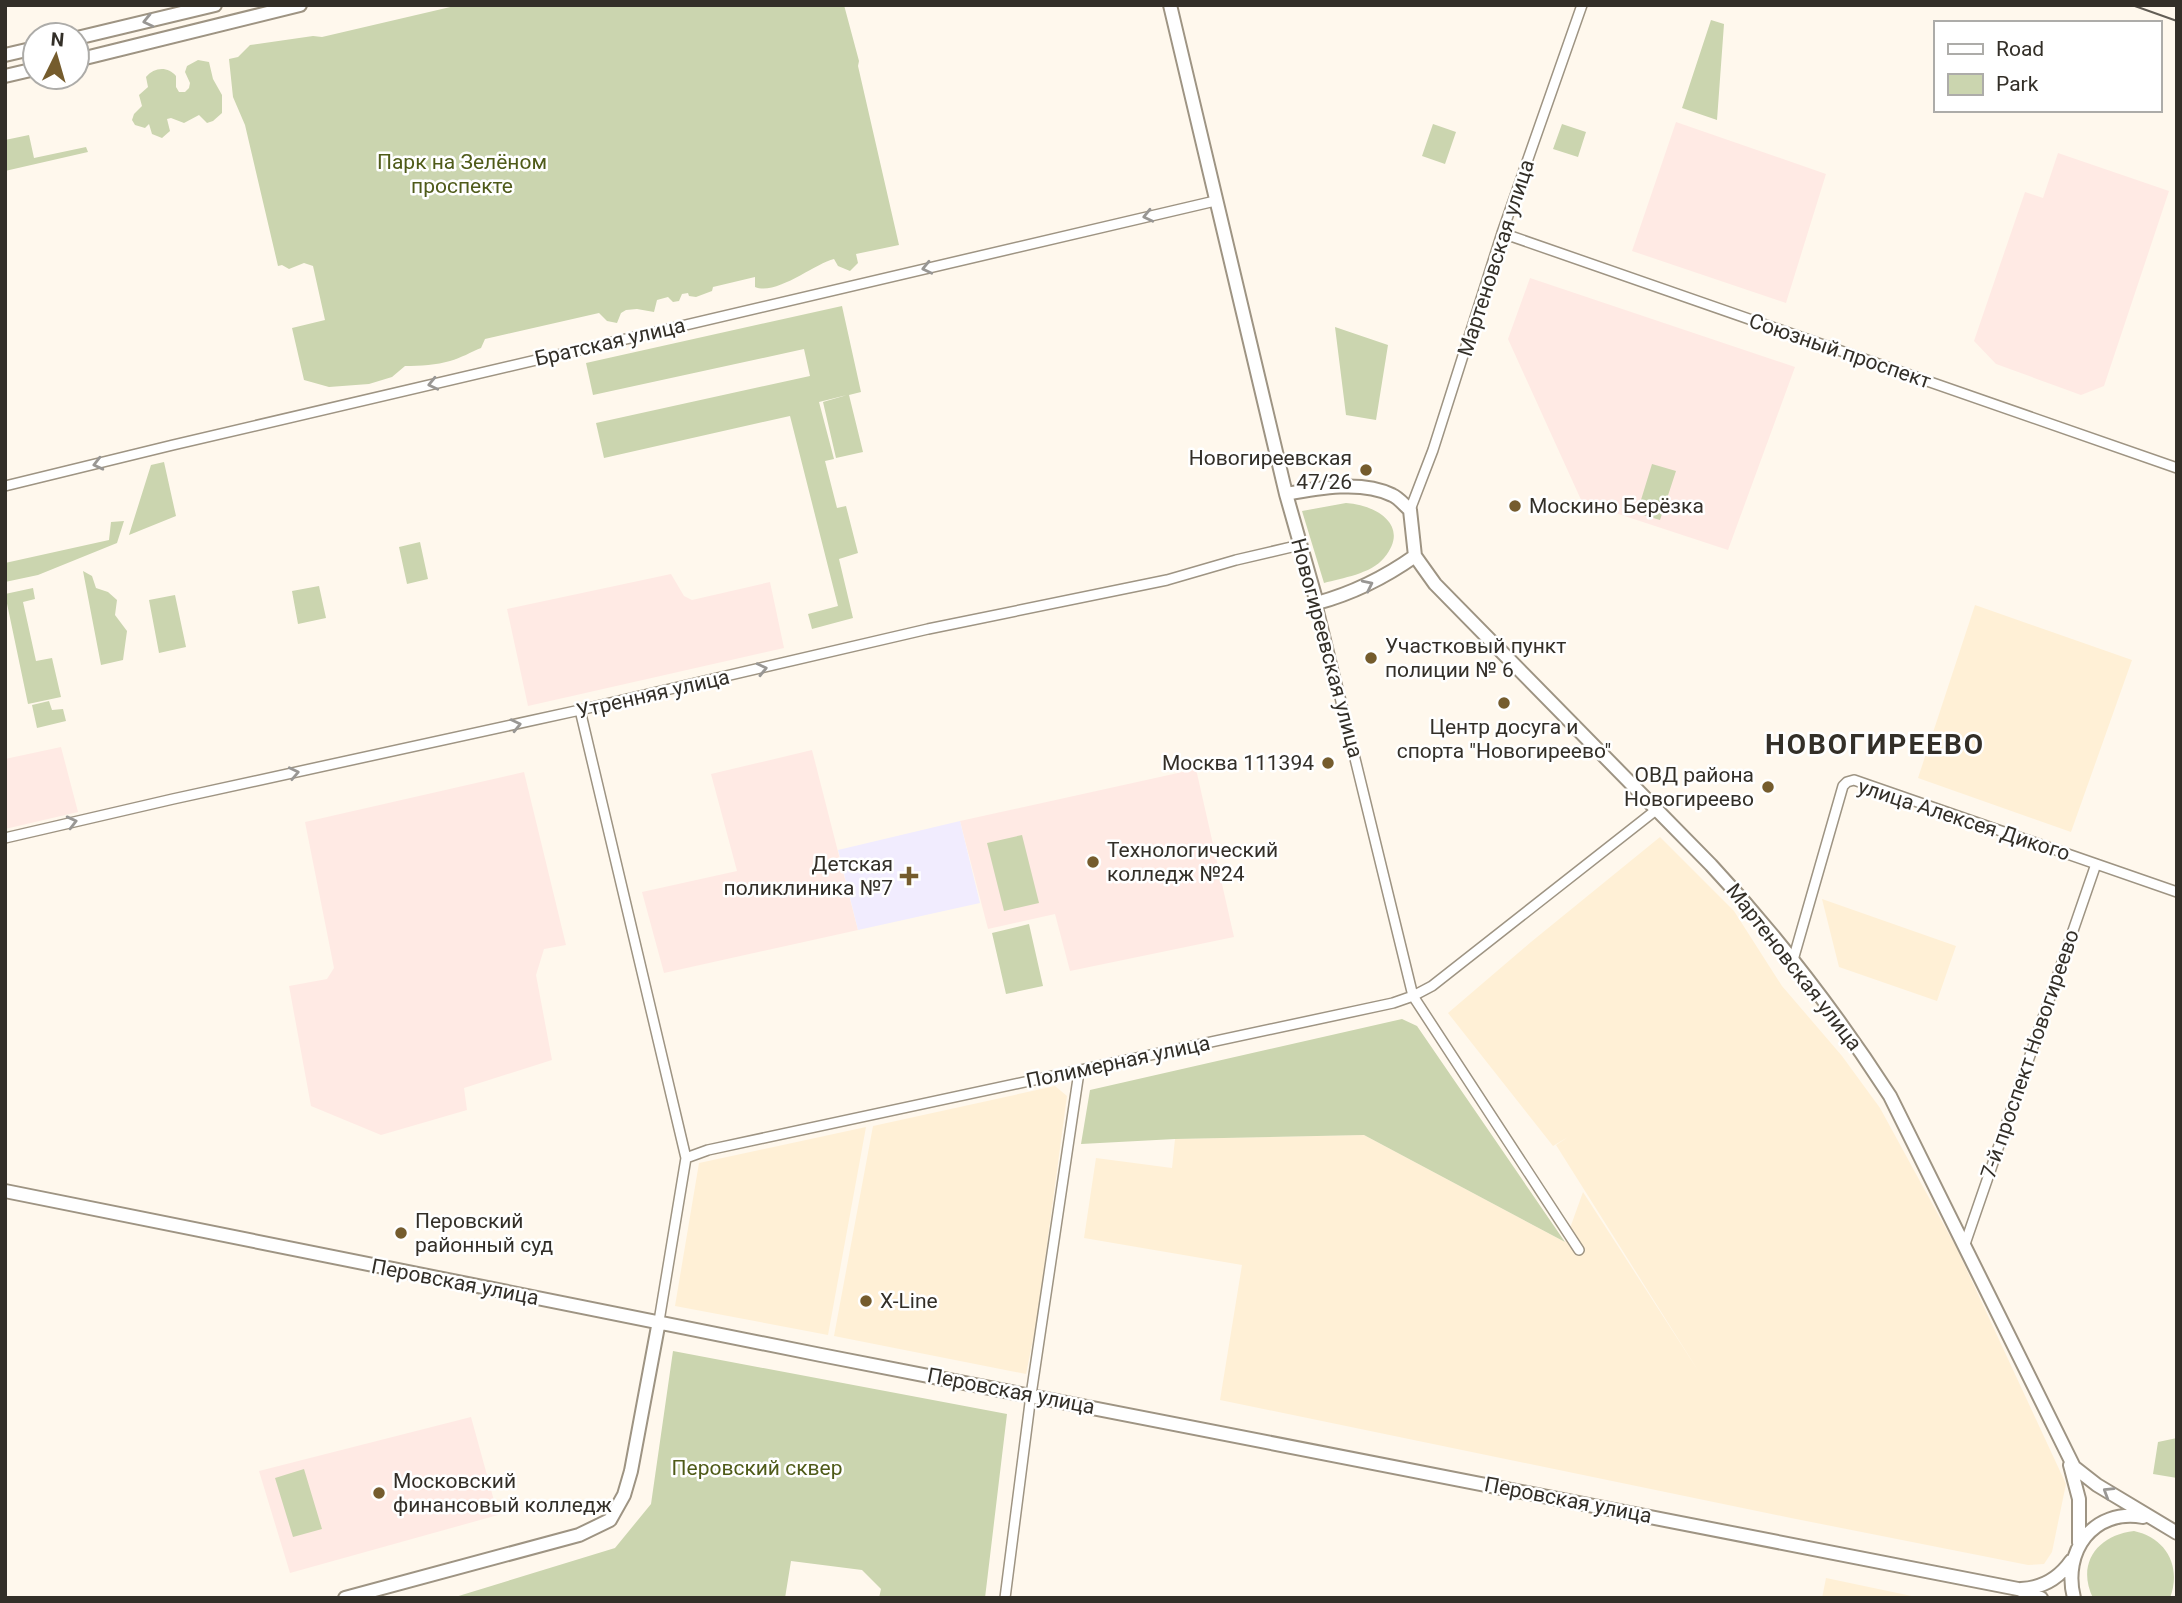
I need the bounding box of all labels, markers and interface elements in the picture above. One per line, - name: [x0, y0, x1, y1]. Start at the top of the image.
- one-way arrow: [142, 13, 154, 27]
- north arrow: [21, 21, 91, 91]
- legend: [1934, 21, 2161, 112]
- text: N: [50, 28, 65, 52]
- text: Road: [1996, 37, 2044, 61]
- text: Park: [1996, 72, 2039, 96]
- park label: Парк на Зелёном проспекте: [377, 150, 547, 198]
- street label: Мартеновская улица: [1453, 157, 1539, 359]
- one-way arrow: [1142, 208, 1154, 222]
- one-way arrow: [921, 260, 933, 274]
- street label: Союзный проспект: [1746, 309, 1934, 393]
- street label: Братская улица: [532, 313, 688, 371]
- one-way arrow: [428, 375, 440, 390]
- place label: Новогиреевская 47/26: [1189, 446, 1352, 494]
- one-way arrow: [92, 456, 104, 470]
- marker: Новогиреевская 47/26: [1358, 462, 1374, 478]
- place label: Москино Берёзка: [1529, 494, 1704, 518]
- marker: Москино Берёзка: [1507, 498, 1523, 514]
- street label: Новогиреевская улица: [1286, 536, 1368, 760]
- one-way arrow: [1361, 579, 1373, 593]
- place label: Участковый пункт полиции № 6: [1385, 634, 1566, 682]
- marker: Участковый пункт полиции № 6: [1363, 650, 1379, 666]
- one-way arrow: [756, 662, 768, 677]
- street label: Утренняя улица: [574, 665, 732, 723]
- marker: Центр досуга и спорта "Новогиреево": [1496, 695, 1512, 711]
- place label: Центр досуга и спорта "Новогиреево": [1397, 715, 1611, 763]
- one-way arrow: [510, 718, 522, 733]
- district label: НОВОГИРЕЕВО: [1765, 728, 1985, 761]
- place label: Москва 111394: [1162, 751, 1314, 775]
- marker: Москва 111394: [1320, 755, 1336, 771]
- place label: ОВД района Новогиреево: [1624, 763, 1754, 811]
- one-way arrow: [288, 767, 300, 781]
- street label: улица Алексея Дикого: [1855, 774, 2073, 866]
- marker: ОВД района Новогиреево: [1760, 779, 1776, 795]
- one-way arrow: [65, 816, 77, 830]
- place label: Технологический колледж №24: [1107, 838, 1278, 886]
- place label: Детская поликлиника №7: [724, 852, 893, 900]
- marker: Технологический колледж №24: [1085, 854, 1101, 870]
- marker: Детская поликлиника №7: [899, 866, 919, 886]
- street label: Мартеновская улица: [1721, 879, 1867, 1055]
- street label: 7-й проспект Новогиреево: [1976, 926, 2084, 1182]
- street label: Полимерная улица: [1024, 1031, 1212, 1093]
- place label: Перовский районный суд: [415, 1209, 554, 1257]
- marker: Перовский районный суд: [393, 1225, 409, 1241]
- street label: Перовская улица: [369, 1254, 541, 1310]
- place label: X-Line: [880, 1289, 938, 1313]
- marker: X-Line: [858, 1293, 874, 1309]
- street label: Перовская улица: [925, 1363, 1097, 1419]
- park label: Перовский сквер: [672, 1456, 842, 1480]
- place label: Московский финансовый колледж: [393, 1469, 612, 1517]
- street label: Перовская улица: [1482, 1472, 1654, 1528]
- marker: Московский финансовый колледж: [371, 1485, 387, 1501]
- one-way arrow: [2102, 1488, 2115, 1501]

